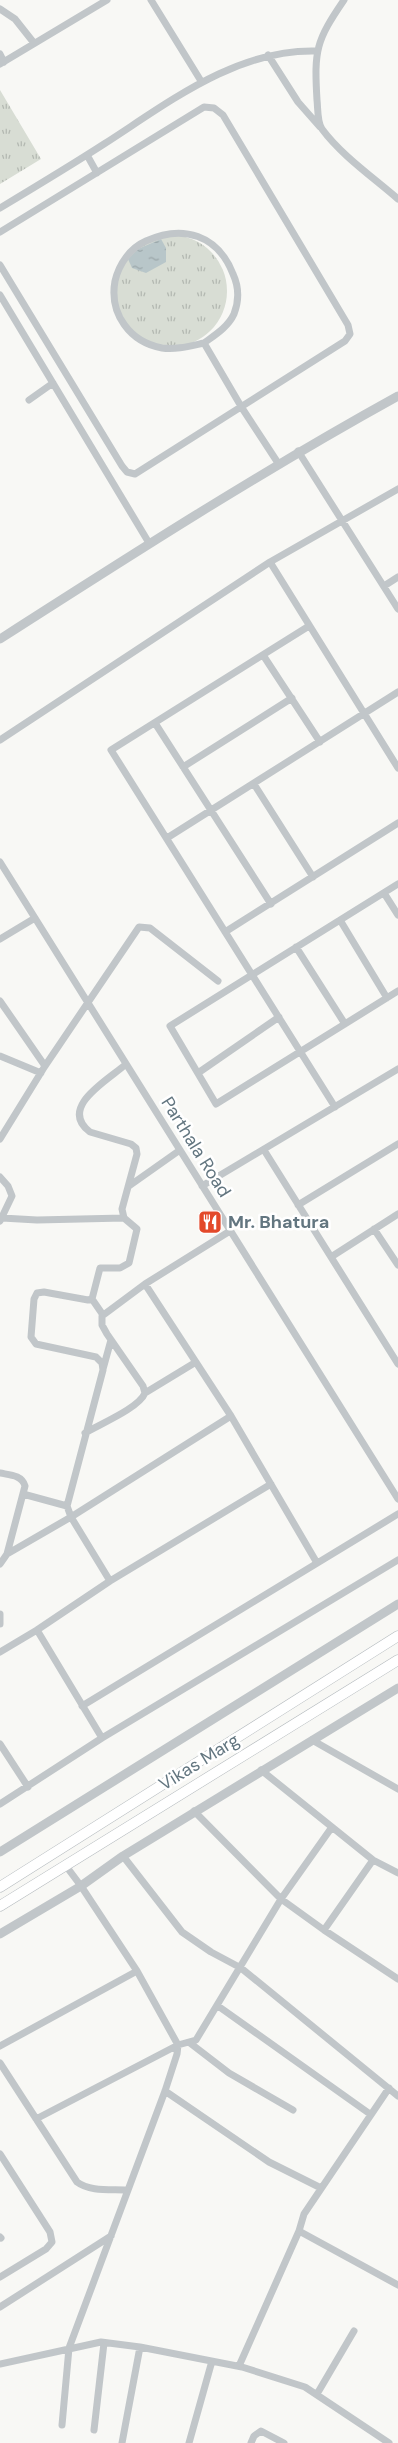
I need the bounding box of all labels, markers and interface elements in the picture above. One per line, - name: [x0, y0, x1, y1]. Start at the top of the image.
- street label: Parthala Road: [156, 1092, 236, 1202]
- restaurant icon: Mr. Bhatura: [197, 1209, 223, 1235]
- place label: Mr. Bhatura: [228, 1210, 329, 1234]
- street label: Vikas Marg: [154, 1728, 244, 1796]

